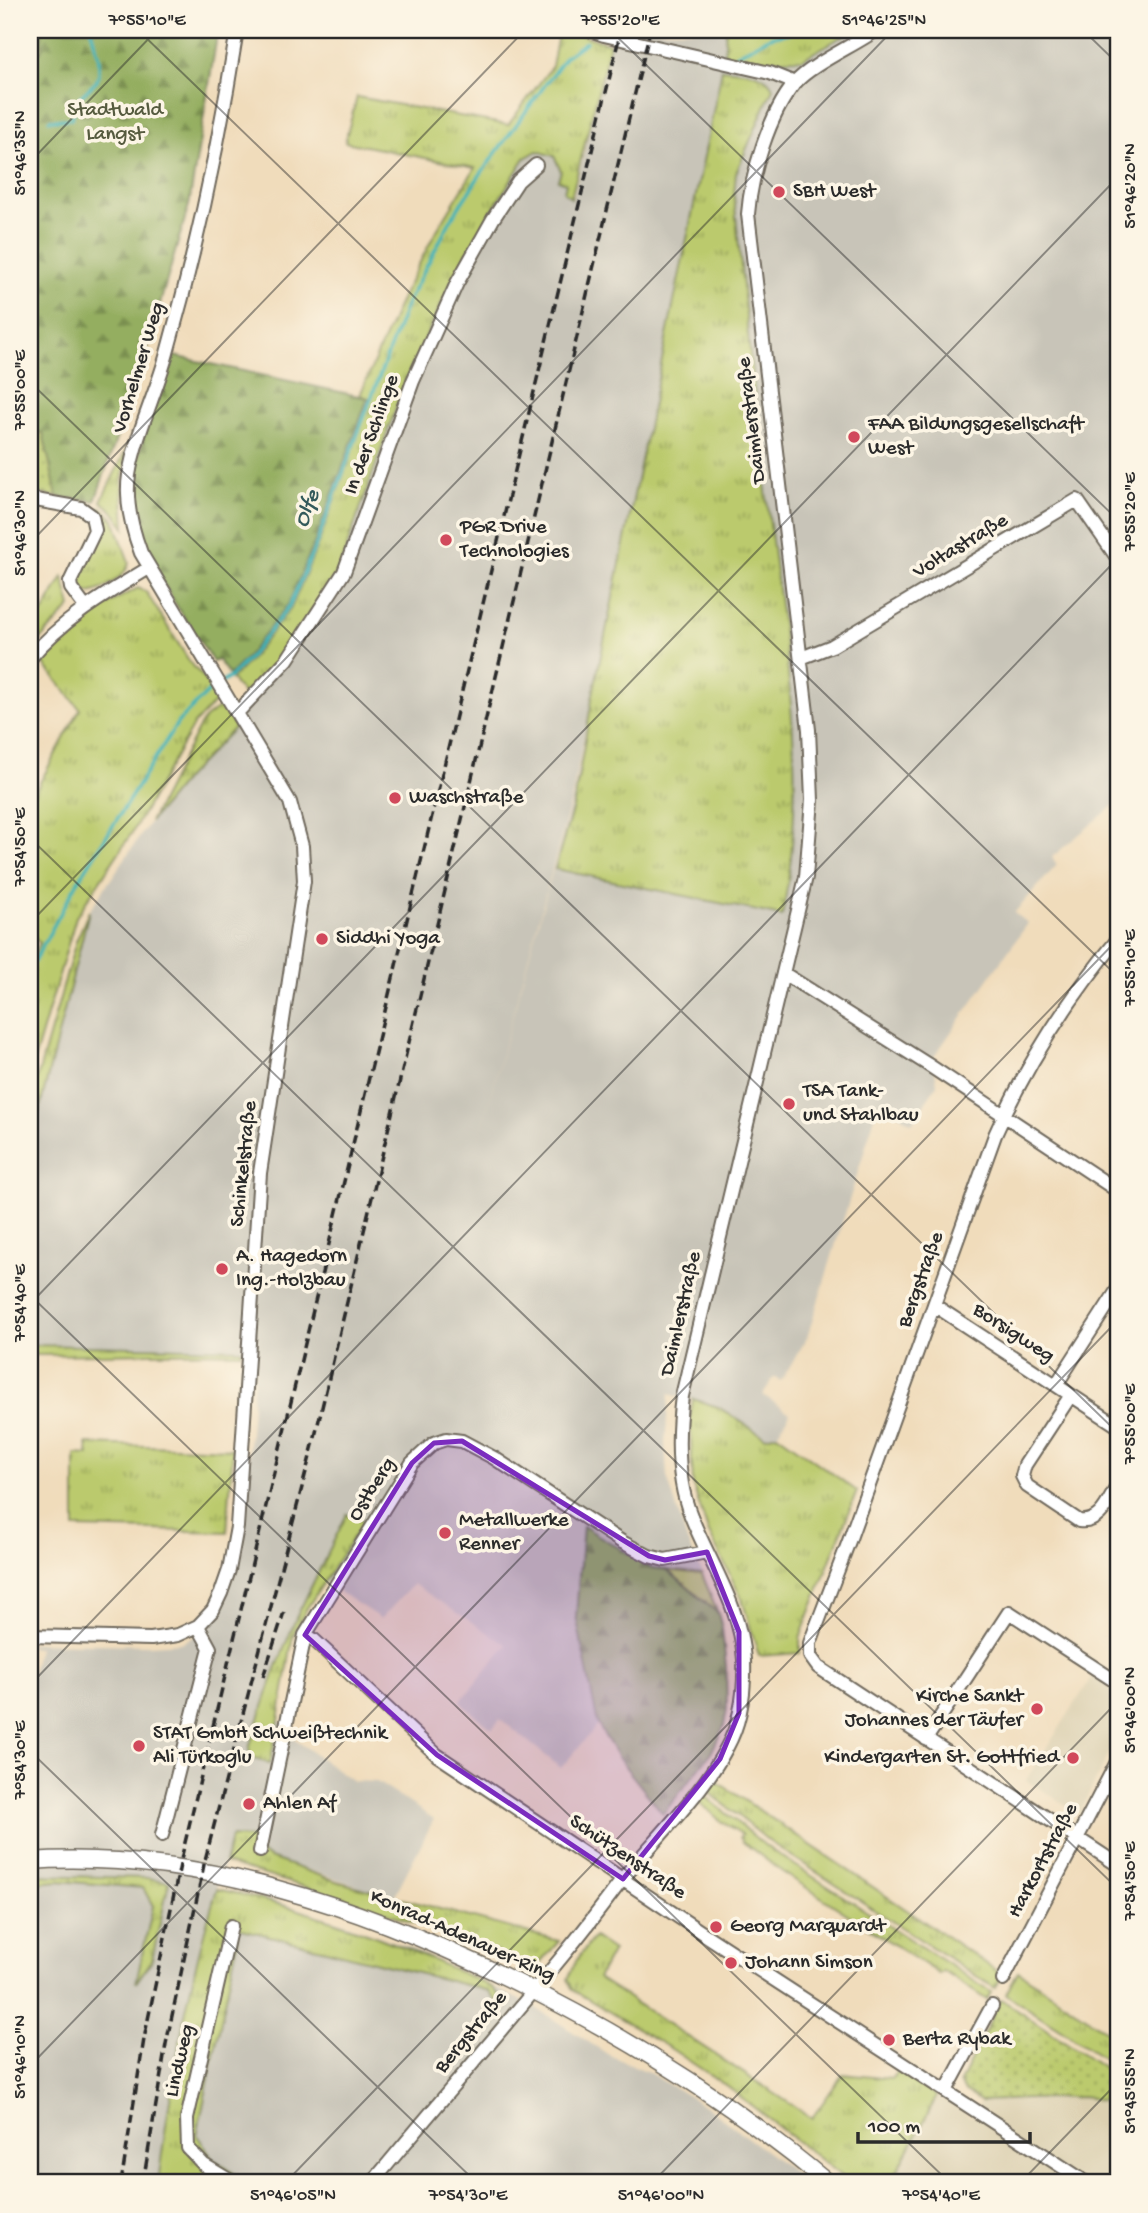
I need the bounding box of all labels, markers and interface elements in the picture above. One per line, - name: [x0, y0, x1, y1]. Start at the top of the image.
- text: 7°55'10"E: [107, 11, 186, 32]
- text: 7°55'20"E: [580, 11, 660, 32]
- text: 51°46'25"N: [842, 11, 926, 32]
- park label: Stadtwald Langst: [67, 99, 165, 148]
- text: 51°46'35"N: [11, 110, 32, 196]
- text: 51°46'20"N: [1121, 143, 1142, 229]
- place label: SBH West: [793, 180, 878, 205]
- marker: SBH West: [771, 184, 787, 200]
- street label: Vorhelmer Weg: [108, 299, 172, 437]
- text: 7°55'00"E: [11, 349, 32, 431]
- street label: Daimlerstraße: [733, 354, 773, 486]
- street label: In der Schlinge: [340, 371, 407, 498]
- place label: FAA Bildungsgesellschaft West: [867, 413, 1086, 462]
- marker: FAA Bildungsgesellschaft West: [846, 429, 862, 445]
- text: 7°55'20"E: [1121, 472, 1142, 552]
- water label: Olfe: [289, 485, 328, 531]
- text: 51°46'30"N: [11, 490, 32, 576]
- street label: Voltastraße: [908, 508, 1014, 586]
- place label: PGR Drive Technologies: [459, 516, 570, 565]
- marker: PGR Drive Technologies: [438, 532, 454, 548]
- place label: Waschstraße: [409, 786, 525, 811]
- marker: Waschstraße: [387, 790, 403, 806]
- text: 7°54'50"E: [11, 807, 32, 887]
- place label: Siddhi Yoga: [336, 927, 441, 952]
- text: 7°55'10"E: [1121, 929, 1142, 1008]
- marker: Siddhi Yoga: [314, 931, 330, 947]
- place label: TSA Tank- und Stahlbau: [802, 1080, 919, 1129]
- marker: TSA Tank- und Stahlbau: [781, 1096, 797, 1112]
- street label: Schinkelstraße: [226, 1099, 264, 1228]
- street label: Bergstraße: [893, 1228, 951, 1332]
- place label: A. Hagedorn Ing.-Holzbau: [236, 1245, 347, 1294]
- street label: Daimlerstraße: [655, 1248, 709, 1380]
- marker: A. Hagedorn Ing.-Holzbau: [214, 1261, 230, 1277]
- text: 7°54'40"E: [11, 1264, 32, 1343]
- street label: Borsigweg: [967, 1298, 1059, 1370]
- text: 7°55'00"E: [1121, 1383, 1142, 1465]
- street label: Ostberg: [344, 1454, 402, 1526]
- place label: Metallwerke Renner: [459, 1509, 570, 1558]
- marker: Metallwerke Renner: [437, 1525, 453, 1541]
- text: 51°46'00"N: [1121, 1667, 1142, 1753]
- place label: Kirche Sankt Johannes der Täufer: [845, 1685, 1025, 1734]
- marker: Kirche Sankt Johannes der Täufer: [1029, 1701, 1045, 1717]
- text: 7°54'30"E: [11, 1720, 32, 1800]
- place label: STAT GmbH Schweißtechnik Ali Türkoglu: [153, 1722, 389, 1771]
- marker: STAT GmbH Schweißtechnik Ali Türkoglu: [131, 1738, 147, 1754]
- place label: Kindergarten St. Gottfried: [824, 1746, 1061, 1771]
- marker: Kindergarten St. Gottfried: [1065, 1750, 1081, 1766]
- place label: Ahlen Af: [263, 1792, 337, 1817]
- marker: Ahlen Af: [241, 1796, 257, 1812]
- street label: Harkortstraße: [1003, 1798, 1085, 1923]
- street label: Schützenstraße: [564, 1810, 691, 1907]
- text: 7°54'50"E: [1121, 1841, 1142, 1921]
- street label: Konrad-Adenauer-Ring: [366, 1885, 558, 1989]
- place label: Georg Marquardt: [730, 1915, 888, 1940]
- marker: Georg Marquardt: [708, 1919, 724, 1935]
- place label: Johann Simson: [745, 1951, 873, 1976]
- marker: Johann Simson: [723, 1955, 739, 1971]
- street label: Bergstraße: [430, 1986, 514, 2080]
- text: 51°46'10"N: [11, 2015, 32, 2099]
- street label: Lindweg: [161, 2022, 201, 2100]
- place label: Berta Rybak: [902, 2028, 1013, 2053]
- marker: Berta Rybak: [881, 2032, 897, 2048]
- text: 51°45'55"N: [1121, 2048, 1142, 2134]
- scale bar: [858, 2101, 1029, 2145]
- text: 100 m: [867, 2116, 920, 2141]
- text: 51°46'05"N: [250, 2186, 336, 2207]
- text: 7°54'30"E: [428, 2186, 508, 2207]
- text: 51°46'00"N: [618, 2186, 704, 2207]
- text: 7°54'40"E: [901, 2186, 980, 2207]

